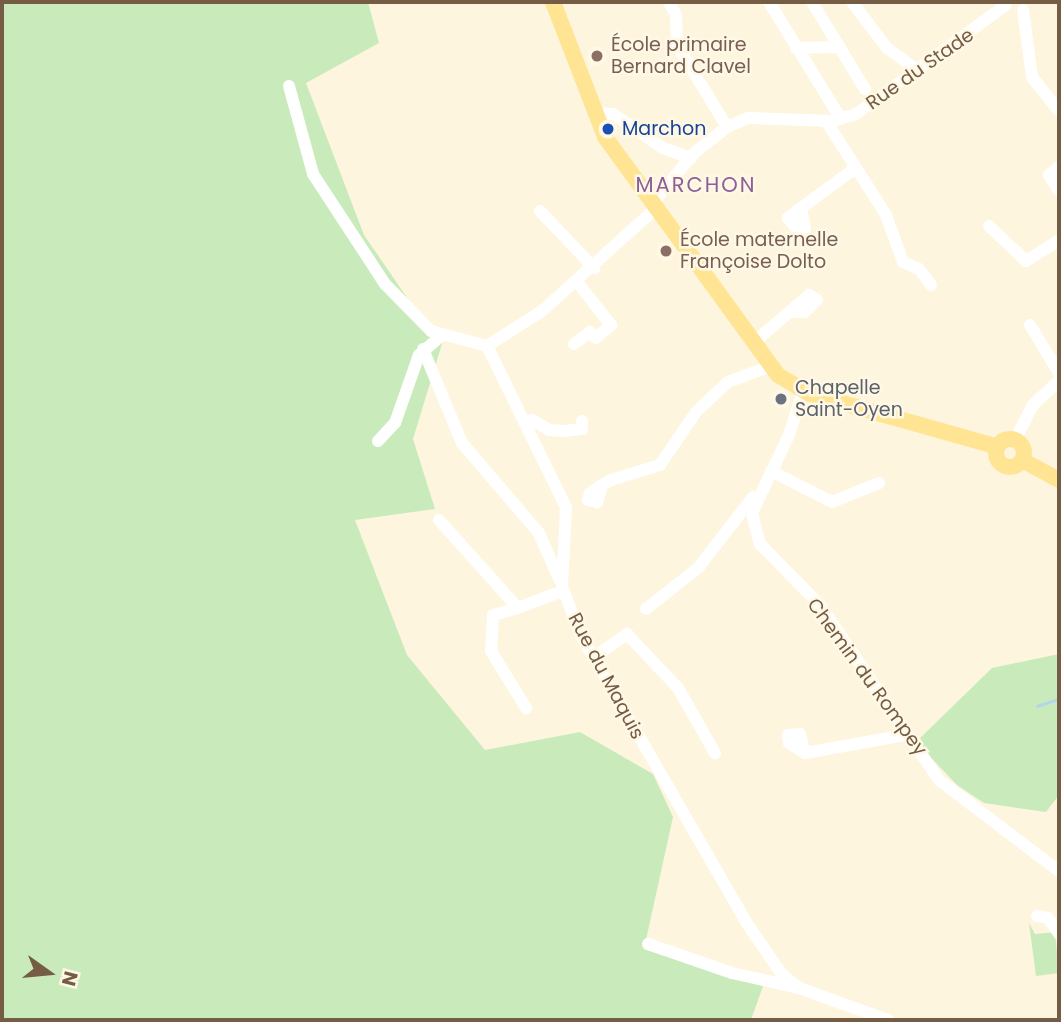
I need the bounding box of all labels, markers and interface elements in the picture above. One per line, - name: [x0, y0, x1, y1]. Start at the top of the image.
- street label: Rue du Stade: [862, 23, 978, 115]
- place label: École primaire Bernard Clavel: [611, 34, 751, 78]
- marker: École primaire Bernard Clavel: [589, 48, 605, 64]
- place label: Marchon: [622, 118, 706, 140]
- marker: Marchon: [600, 121, 616, 137]
- district label: MARCHON: [636, 172, 756, 198]
- place label: École maternelle Françoise Dolto: [680, 229, 838, 273]
- marker: École maternelle Françoise Dolto: [658, 243, 674, 259]
- place label: Chapelle Saint-Oyen: [795, 377, 903, 421]
- marker: Chapelle Saint-Oyen: [773, 391, 789, 407]
- street label: Chemin du Rompey: [802, 594, 932, 760]
- street label: Rue du Maquis: [563, 609, 649, 743]
- north arrow: [14, 938, 84, 1008]
- text: N: [55, 968, 85, 989]

